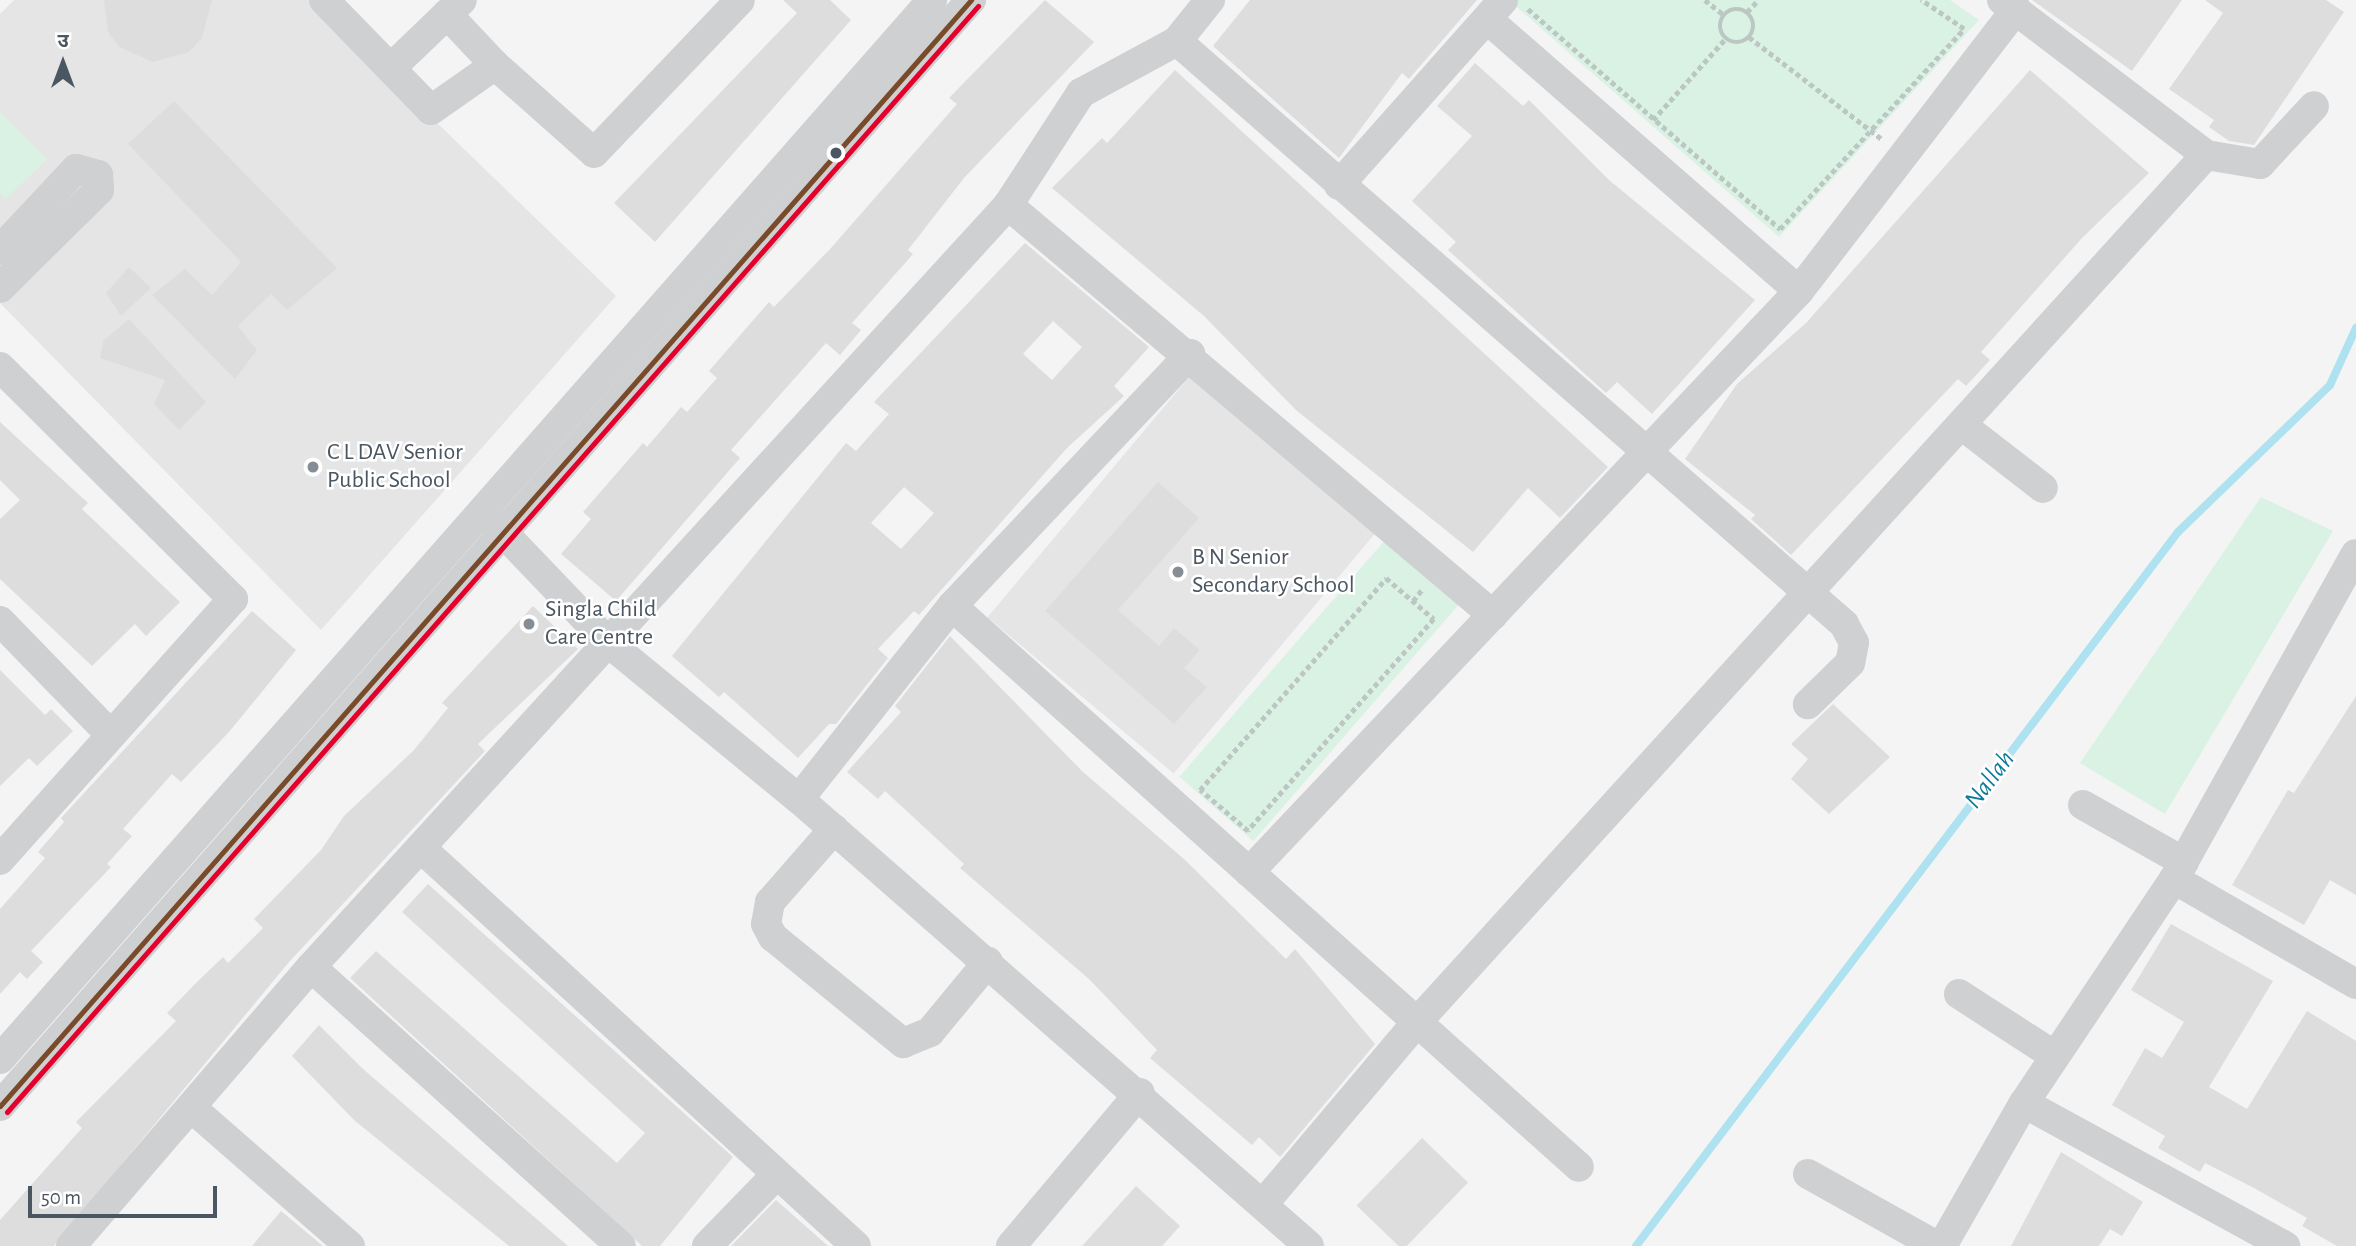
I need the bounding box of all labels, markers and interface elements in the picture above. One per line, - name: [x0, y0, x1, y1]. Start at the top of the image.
- north arrow: [28, 28, 98, 98]
- text: उ: [57, 32, 69, 51]
- unlabelled marker: [829, 146, 843, 160]
- place label: C L DAV Senior Public School: [327, 439, 463, 495]
- marker: C L DAV Senior Public School: [305, 459, 321, 475]
- place label: B N Senior Secondary School: [1192, 544, 1355, 600]
- marker: B N Senior Secondary School: [1170, 564, 1186, 580]
- place label: Singla Child Care Centre: [545, 596, 656, 652]
- marker: Singla Child Care Centre: [519, 614, 539, 634]
- water label: Nallah: [1958, 745, 2022, 815]
- scale bar: [32, 1172, 220, 1216]
- text: 50 m: [41, 1187, 81, 1208]

